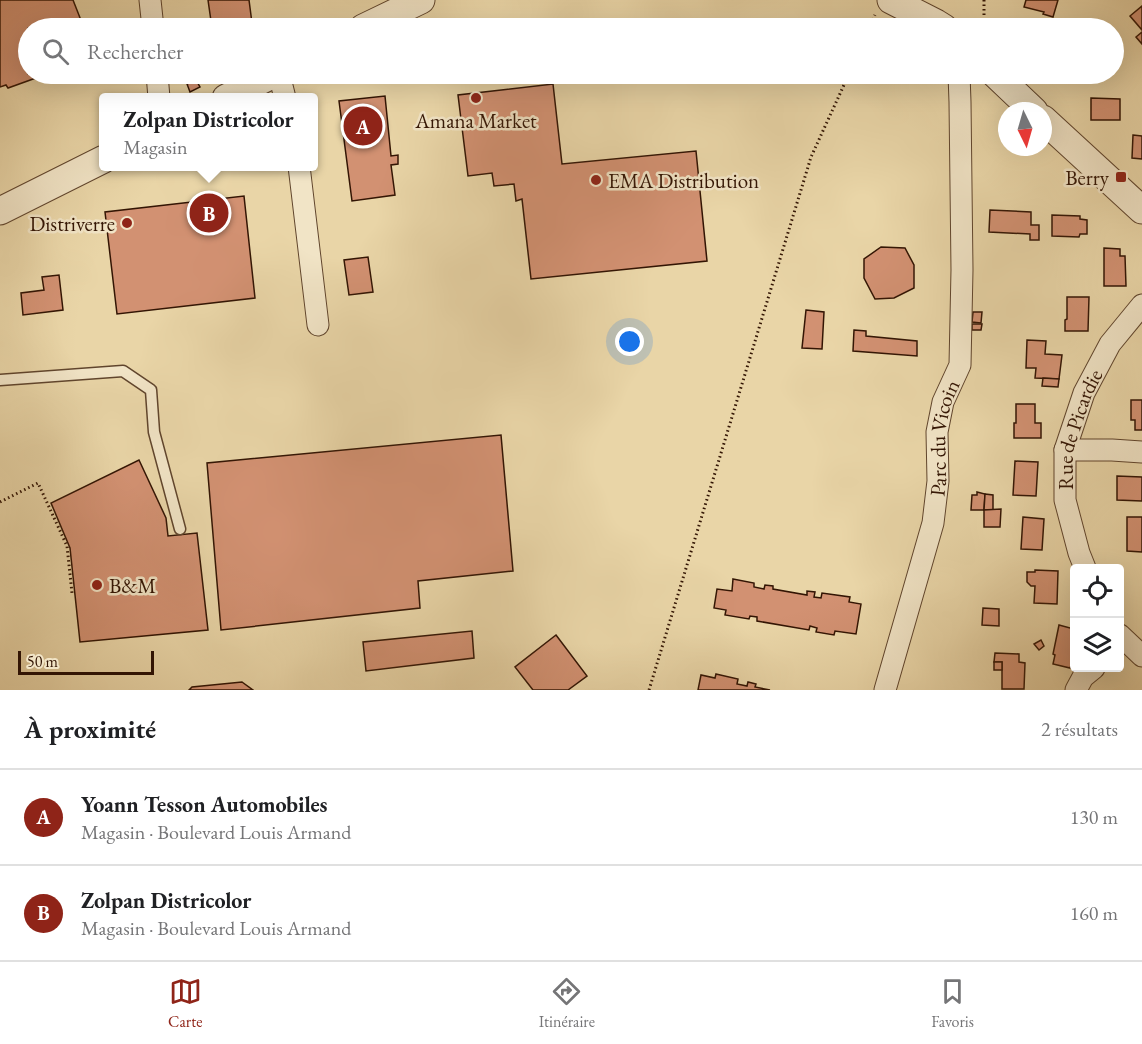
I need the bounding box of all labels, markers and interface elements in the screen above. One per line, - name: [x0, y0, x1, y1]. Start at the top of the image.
- search box: [18, 18, 1124, 84]
- icon: search: [39, 35, 72, 68]
- text: Rechercher: [87, 37, 183, 66]
- marker: Amana Market: [469, 91, 483, 105]
- popup: [99, 93, 318, 171]
- north arrow: [998, 102, 1052, 156]
- pin: A: [344, 104, 382, 148]
- text: Zolpan Districolor: [123, 105, 294, 134]
- place label: Amana Market: [414, 107, 537, 134]
- text: Magasin: [123, 134, 188, 160]
- place label: Berry: [1065, 164, 1110, 191]
- place label: EMA Distribution: [608, 167, 759, 194]
- marker: Berry: [1114, 170, 1128, 184]
- marker: EMA Distribution: [589, 173, 603, 187]
- pin: B: [190, 190, 228, 236]
- place label: Distriverre: [29, 210, 115, 237]
- marker: Distriverre: [120, 216, 134, 230]
- your location: [615, 327, 644, 356]
- street label: Rue de Picardie: [1052, 364, 1108, 490]
- street label: Parc du Vicoin: [923, 375, 965, 498]
- map controls: [1070, 564, 1124, 672]
- button: locate: [1070, 564, 1124, 618]
- place label: B&M: [109, 572, 156, 599]
- marker: B&M: [90, 578, 104, 592]
- button: layers: [1070, 618, 1124, 672]
- scale bar: [18, 648, 154, 676]
- text: 50 m: [27, 651, 58, 672]
- text: À proximité: [24, 712, 156, 746]
- text: 2 résultats: [1041, 716, 1118, 742]
- text: Yoann Tesson Automobiles: [81, 790, 328, 819]
- text: A: [36, 804, 51, 830]
- text: 130 m: [1070, 804, 1118, 830]
- text: Magasin · Boulevard Louis Armand: [81, 819, 351, 845]
- text: Zolpan Districolor: [81, 886, 251, 915]
- text: B: [37, 900, 50, 926]
- text: 160 m: [1070, 900, 1118, 926]
- text: Magasin · Boulevard Louis Armand: [81, 915, 351, 941]
- tab: Carte: [168, 975, 202, 1032]
- tab: Itinéraire: [539, 975, 595, 1032]
- tab: Favoris: [931, 975, 974, 1032]

